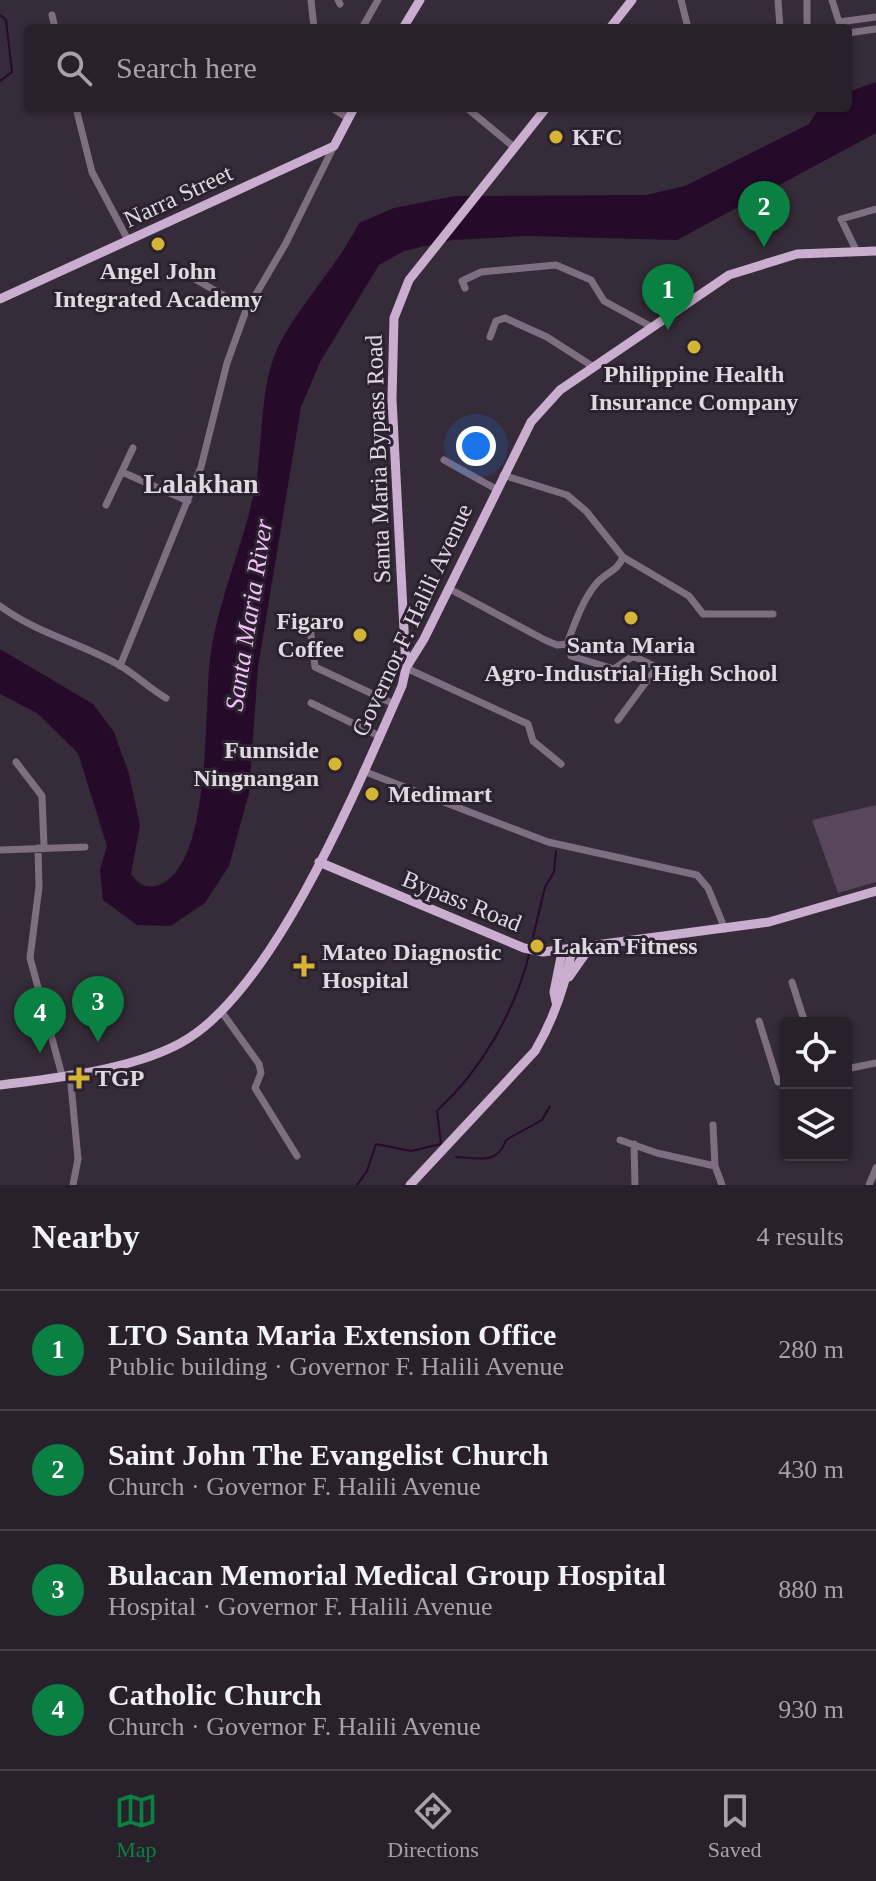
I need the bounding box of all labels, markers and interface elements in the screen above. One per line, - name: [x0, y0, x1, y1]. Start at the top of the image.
- search box: [24, 24, 852, 112]
- icon: search: [52, 46, 96, 90]
- text: Search here: [116, 51, 257, 84]
- place label: KFC: [572, 124, 623, 150]
- marker: KFC: [547, 128, 565, 146]
- street label: Narra Street: [120, 159, 237, 232]
- pin: 2: [738, 181, 790, 247]
- marker: Angel John Integrated Academy: [149, 235, 167, 253]
- place label: Angel John Integrated Academy: [54, 258, 262, 312]
- pin: 1: [642, 264, 694, 330]
- street label: Santa Maria Bypass Road: [361, 334, 395, 584]
- marker: Philippine Health Insurance Company: [685, 338, 703, 356]
- place label: Philippine Health Insurance Company: [590, 361, 798, 415]
- your location: [456, 426, 496, 466]
- district label: Lalakhan: [143, 468, 259, 499]
- street label: Governor F. Halili Avenue: [347, 500, 477, 740]
- water label: Santa Maria River: [220, 516, 279, 713]
- place label: Figaro Coffee: [276, 608, 344, 662]
- marker: Santa Maria Agro-Industrial High School: [622, 609, 640, 627]
- marker: Figaro Coffee: [351, 626, 369, 644]
- place label: Santa Maria Agro-Industrial High School: [485, 632, 778, 686]
- place label: Funnside Ningnangan: [194, 737, 319, 791]
- marker: Funnside Ningnangan: [326, 755, 344, 773]
- place label: Medimart: [388, 781, 492, 807]
- marker: Medimart: [363, 785, 381, 803]
- street label: Bypass Road: [399, 865, 525, 937]
- place label: Lakan Fitness: [553, 933, 698, 959]
- marker: Lakan Fitness: [528, 937, 546, 955]
- place label: Mateo Diagnostic Hospital: [322, 939, 502, 993]
- marker: Mateo Diagnostic Hospital: [293, 955, 315, 977]
- pin: 3: [72, 976, 124, 1042]
- pin: 4: [14, 987, 66, 1053]
- map controls: [780, 1017, 852, 1161]
- button: locate: [780, 1017, 852, 1089]
- place label: TGP: [95, 1065, 144, 1091]
- marker: TGP: [70, 1069, 88, 1087]
- button: layers: [780, 1089, 852, 1161]
- text: Nearby: [32, 1218, 140, 1255]
- text: 4 results: [757, 1222, 844, 1251]
- text: LTO Santa Maria Extension Office: [108, 1318, 556, 1351]
- text: 1: [52, 1335, 65, 1364]
- text: 280 m: [778, 1335, 844, 1364]
- text: Public building · Governor F. Halili Avenue: [108, 1352, 564, 1381]
- text: Saint John The Evangelist Church: [108, 1438, 549, 1471]
- text: 2: [52, 1455, 65, 1484]
- text: 430 m: [778, 1455, 844, 1484]
- text: Church · Governor F. Halili Avenue: [108, 1472, 481, 1501]
- text: Bulacan Memorial Medical Group Hospital: [108, 1558, 666, 1591]
- text: 3: [52, 1575, 65, 1604]
- text: 880 m: [778, 1575, 844, 1604]
- text: Hospital · Governor F. Halili Avenue: [108, 1592, 492, 1621]
- text: Catholic Church: [108, 1678, 322, 1711]
- text: 4: [52, 1695, 65, 1724]
- text: 930 m: [778, 1695, 844, 1724]
- text: Church · Governor F. Halili Avenue: [108, 1712, 481, 1741]
- tab: Map: [114, 1789, 158, 1863]
- tab: Directions: [387, 1789, 479, 1863]
- tab: Saved: [708, 1789, 762, 1863]

